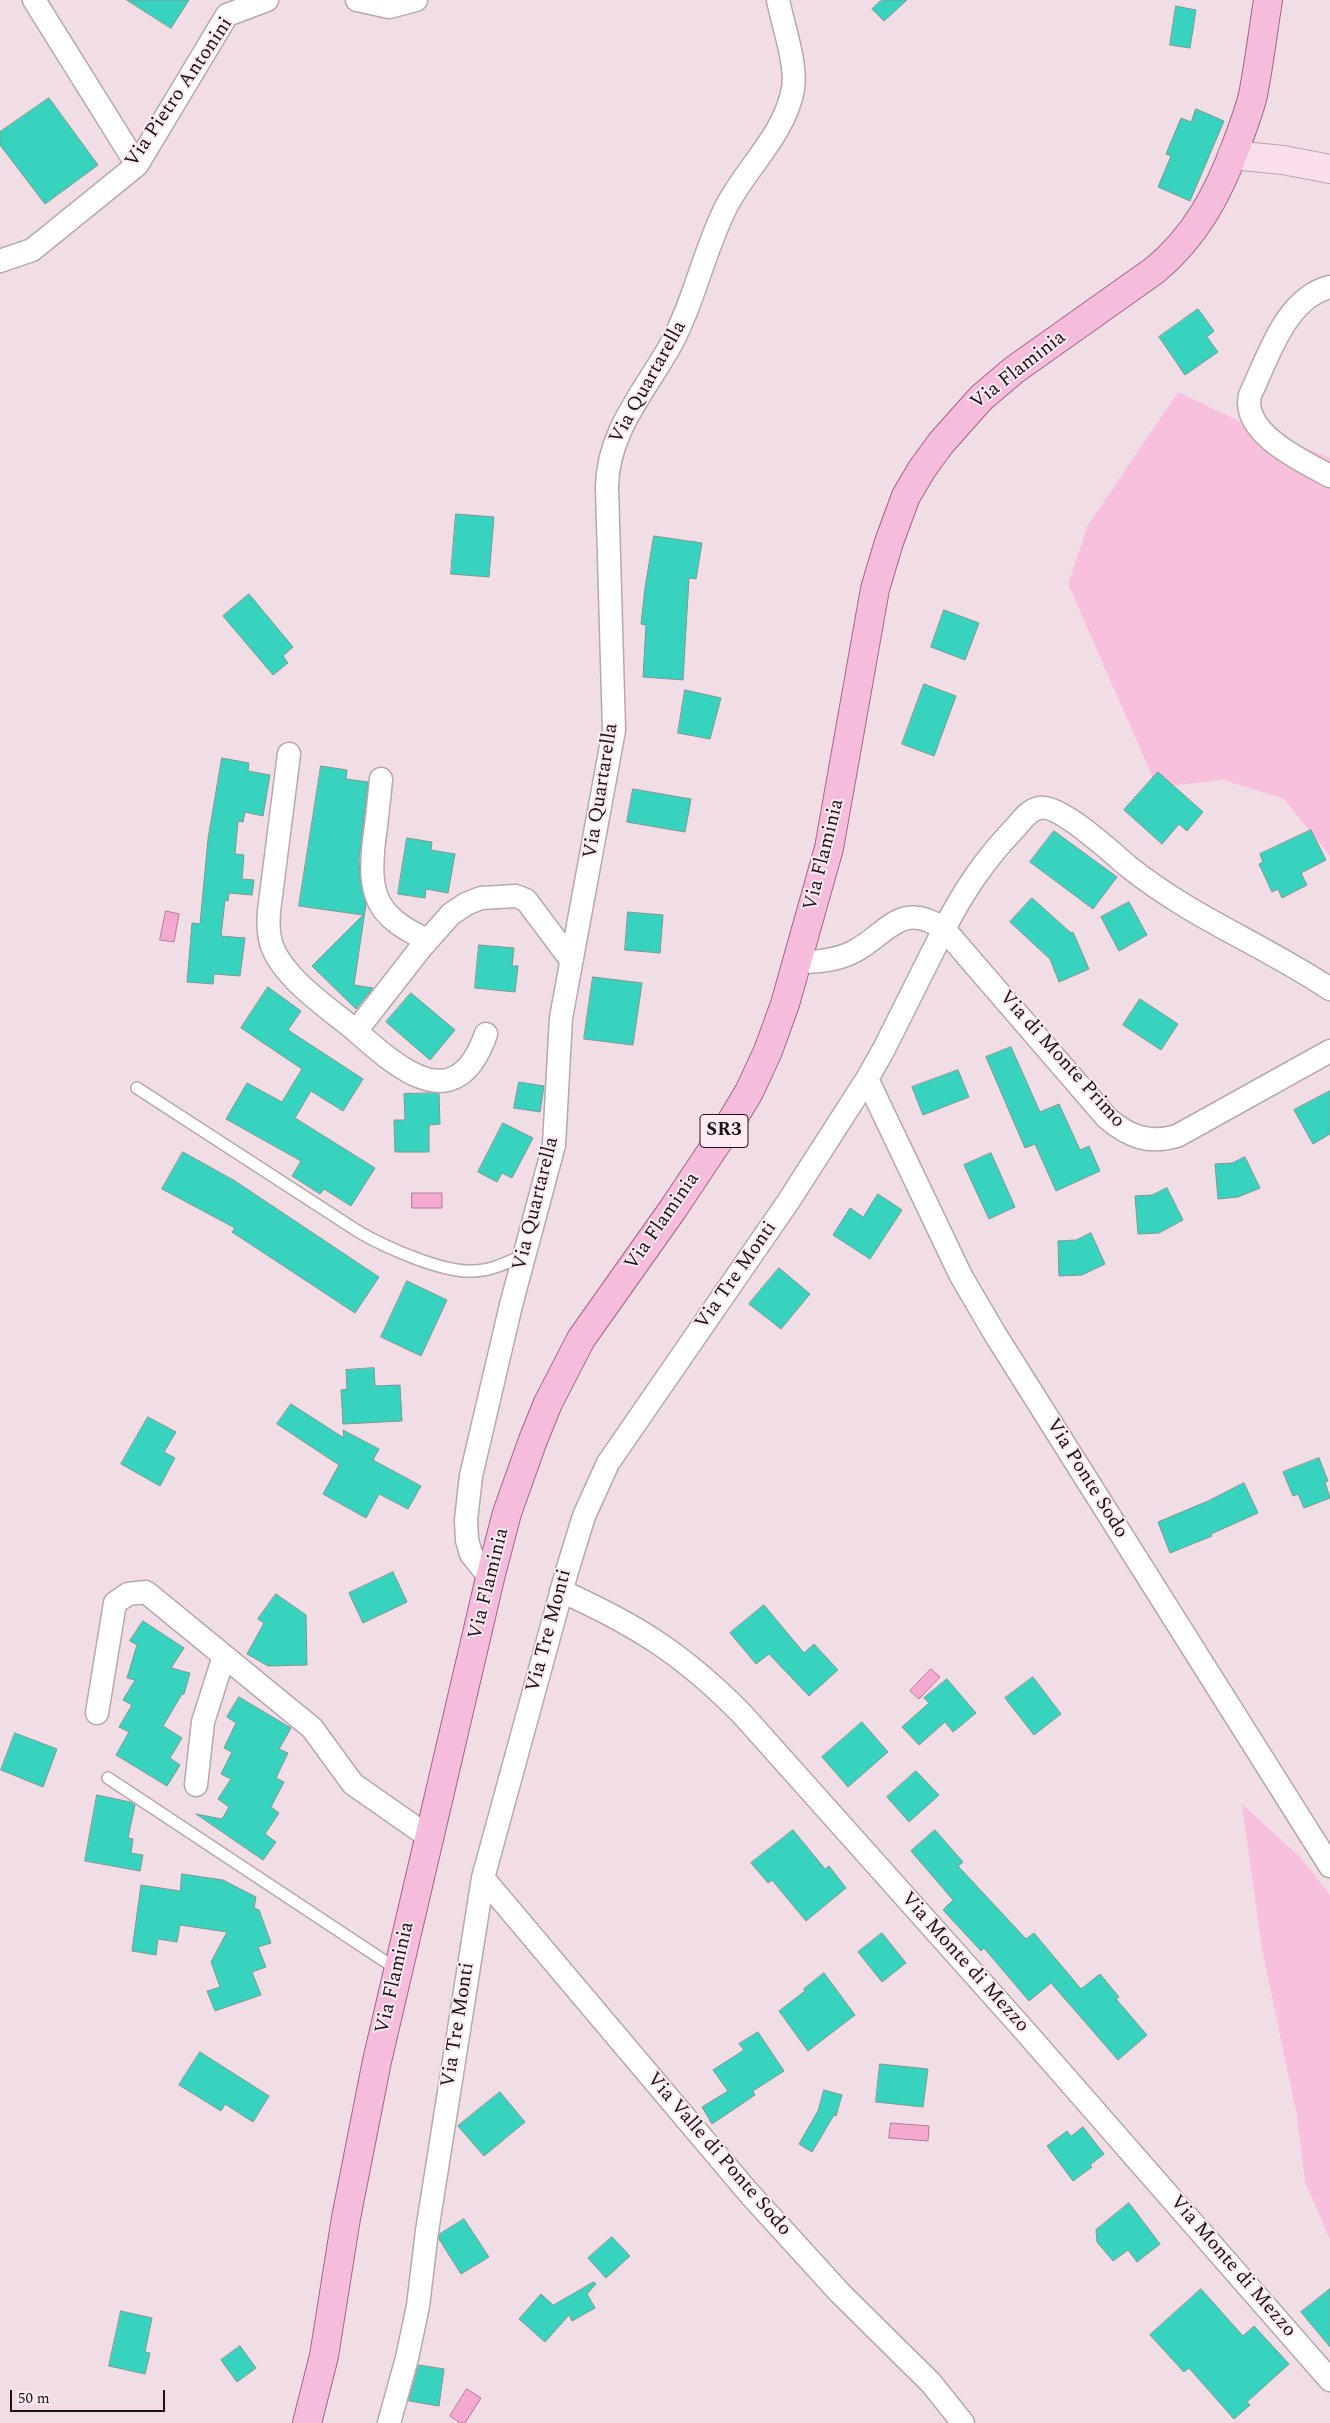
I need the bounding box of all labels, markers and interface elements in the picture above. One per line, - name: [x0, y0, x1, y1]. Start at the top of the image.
- street label: Via Pietro Antonini: [121, 13, 239, 173]
- street label: Via Quartarella: [605, 317, 693, 449]
- street label: Via Flaminia: [967, 326, 1071, 416]
- street label: Via Quartarella: [579, 721, 625, 861]
- street label: Via Flaminia: [800, 797, 850, 913]
- street label: Via di Monte Primo: [993, 986, 1129, 1134]
- road number: SR3: [700, 1114, 748, 1148]
- street label: Via Quartarella: [509, 1135, 565, 1273]
- street label: Via Flaminia: [620, 1168, 706, 1276]
- street label: Via Tre Monti: [691, 1217, 783, 1335]
- street label: Via Ponte Sodo: [1040, 1415, 1132, 1543]
- street label: Via Flaminia: [465, 1526, 515, 1642]
- street label: Via Tre Monti: [522, 1567, 578, 1695]
- street label: Via Monte di Mezzo: [895, 1888, 1033, 2038]
- street label: Via Flaminia: [371, 1920, 421, 2036]
- street label: Via Tre Monti: [437, 1961, 481, 2089]
- street label: Via Valle di Ponte Sodo: [640, 2068, 796, 2242]
- street label: Via Monte di Mezzo: [1164, 2191, 1300, 2343]
- scale bar: [12, 2380, 168, 2412]
- text: 50 m: [18, 2387, 50, 2410]

